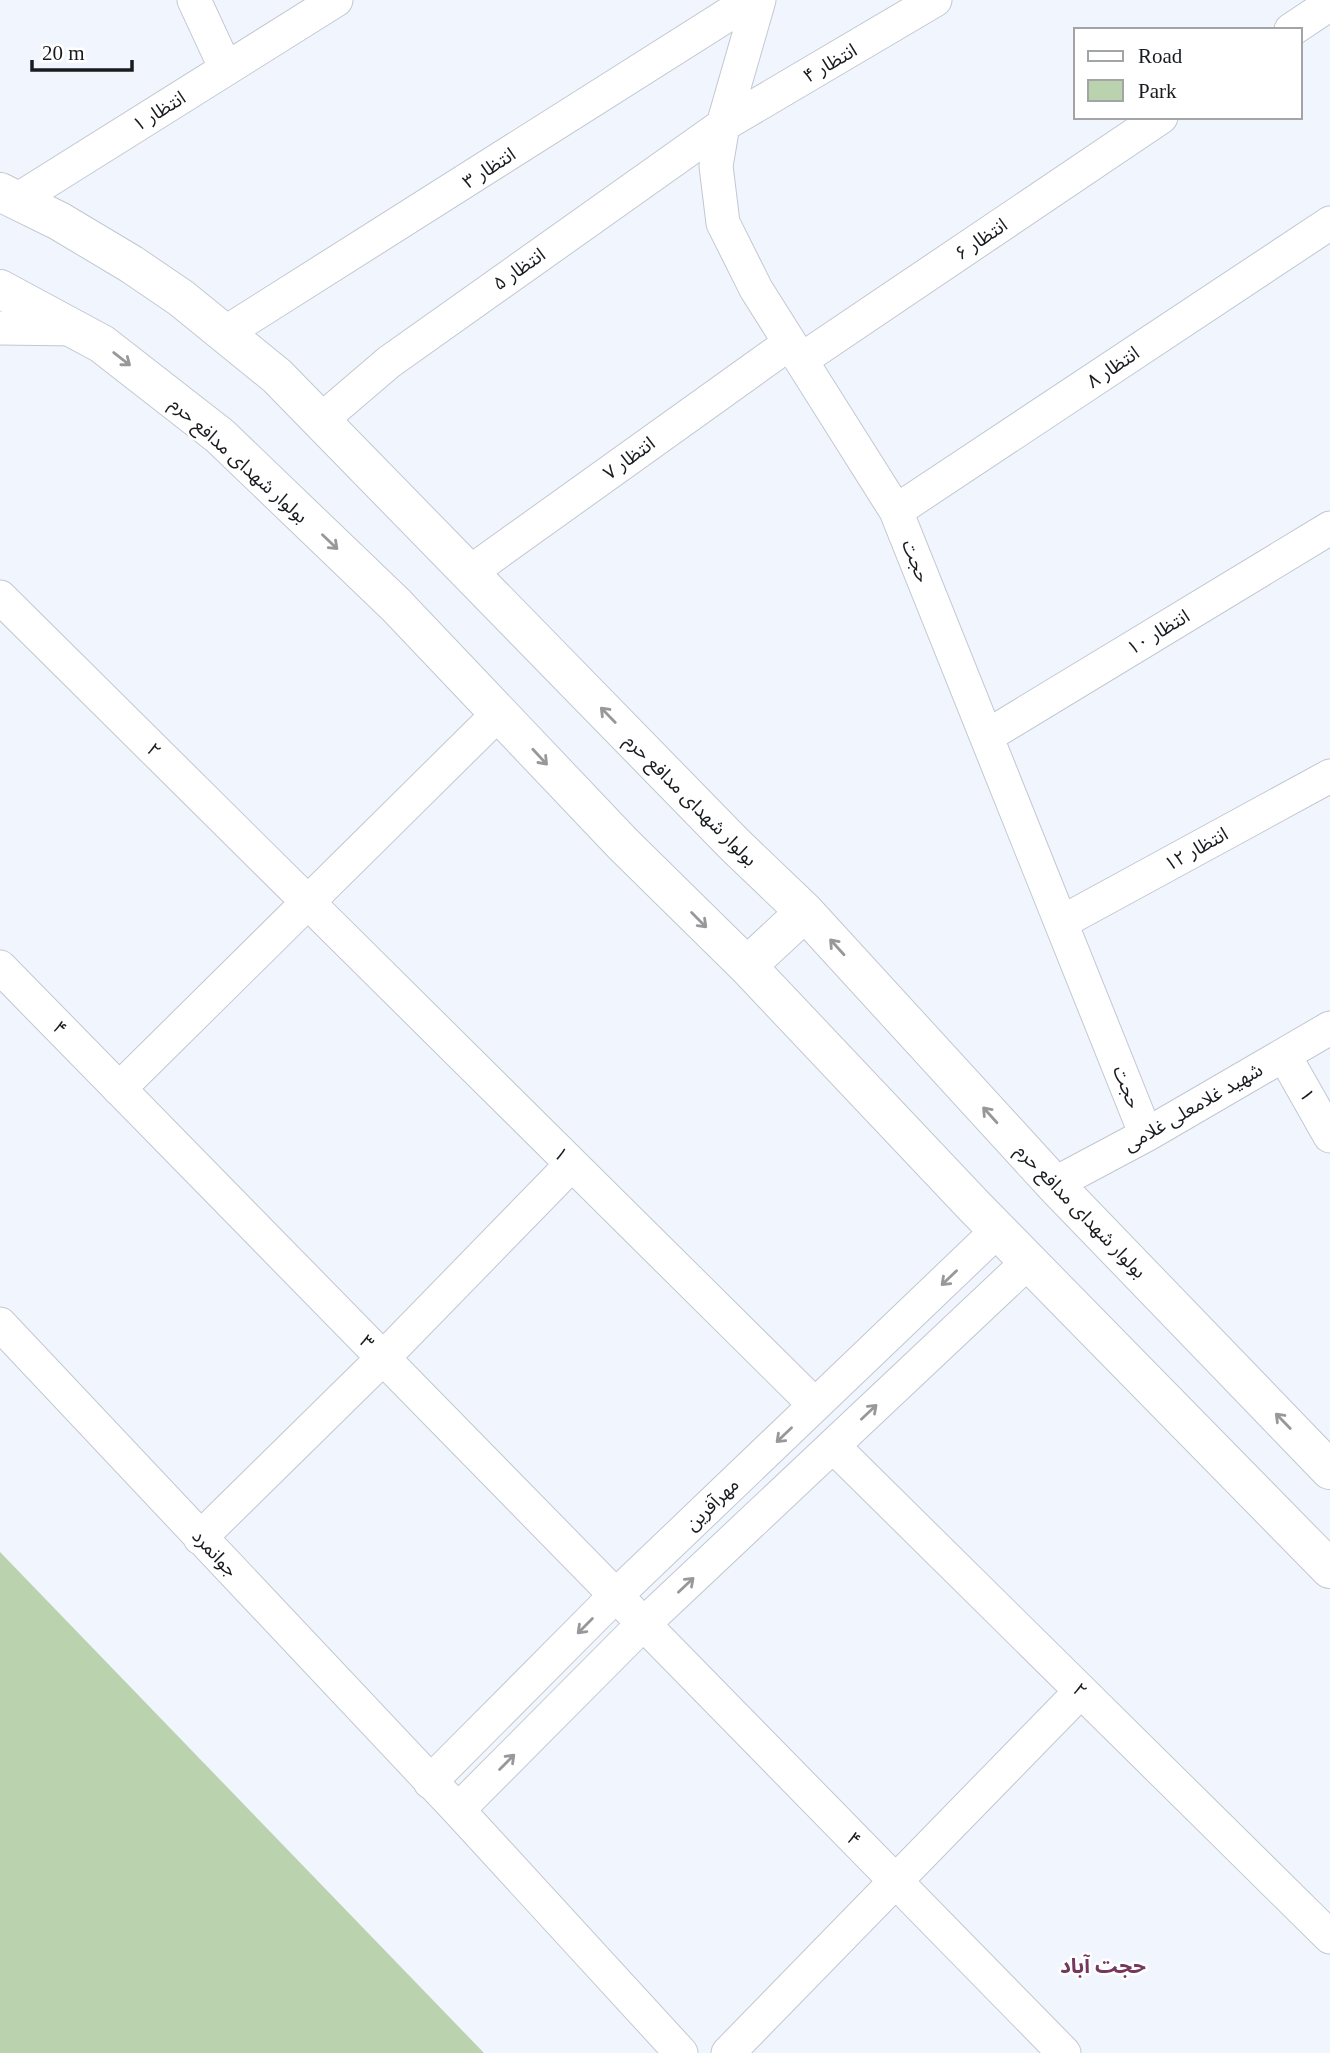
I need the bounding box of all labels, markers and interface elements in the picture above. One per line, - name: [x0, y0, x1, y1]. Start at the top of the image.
- scale bar: [32, 28, 131, 72]
- legend: [1074, 28, 1302, 119]
- street label: انتظار ۴: [799, 39, 861, 88]
- text: 20 m: [42, 41, 85, 65]
- text: Road: [1138, 44, 1183, 68]
- text: Park: [1138, 79, 1177, 103]
- street label: انتظار ۱: [129, 87, 190, 136]
- street label: انتظار ۳: [459, 143, 520, 194]
- street label: انتظار ۶: [951, 214, 1012, 265]
- street label: انتظار ۵: [489, 244, 549, 295]
- street label: انتظار ۸: [1083, 342, 1144, 393]
- one-way arrow: [113, 352, 131, 367]
- street label: بولوار شهدای مدافع حرم: [163, 393, 312, 530]
- street label: انتظار ۷: [599, 432, 659, 484]
- one-way arrow: [321, 533, 338, 550]
- street label: حجت: [898, 537, 934, 585]
- street label: انتظار ۱۰: [1123, 605, 1194, 660]
- one-way arrow: [599, 707, 616, 724]
- street label: بولوار شهدای مدافع حرم: [618, 730, 761, 873]
- street label: ۲: [143, 739, 165, 761]
- one-way arrow: [532, 748, 549, 765]
- street label: انتظار ۱۲: [1161, 823, 1232, 876]
- one-way arrow: [691, 911, 708, 928]
- one-way arrow: [828, 939, 845, 956]
- street label: ۴: [49, 1017, 71, 1039]
- street label: شهید غلامعلی غلامی: [1120, 1059, 1267, 1156]
- street label: حجت: [1109, 1063, 1145, 1111]
- street label: ۱: [1295, 1085, 1319, 1105]
- one-way arrow: [983, 1106, 999, 1124]
- street label: بولوار شهدای مدافع حرم: [1009, 1140, 1150, 1285]
- street label: ۱: [550, 1143, 572, 1165]
- one-way arrow: [940, 1269, 957, 1286]
- street label: ۳: [356, 1331, 378, 1353]
- one-way arrow: [860, 1403, 877, 1420]
- one-way arrow: [1274, 1413, 1291, 1430]
- one-way arrow: [776, 1426, 793, 1443]
- street label: مهرآفرین: [681, 1473, 744, 1535]
- street label: جوانمرد: [187, 1525, 242, 1582]
- one-way arrow: [677, 1577, 694, 1594]
- one-way arrow: [576, 1617, 593, 1634]
- street label: ۲: [1069, 1679, 1091, 1701]
- one-way arrow: [498, 1753, 515, 1770]
- street label: ۴: [843, 1828, 865, 1850]
- district label: حجت آباد: [1060, 1954, 1146, 1978]

